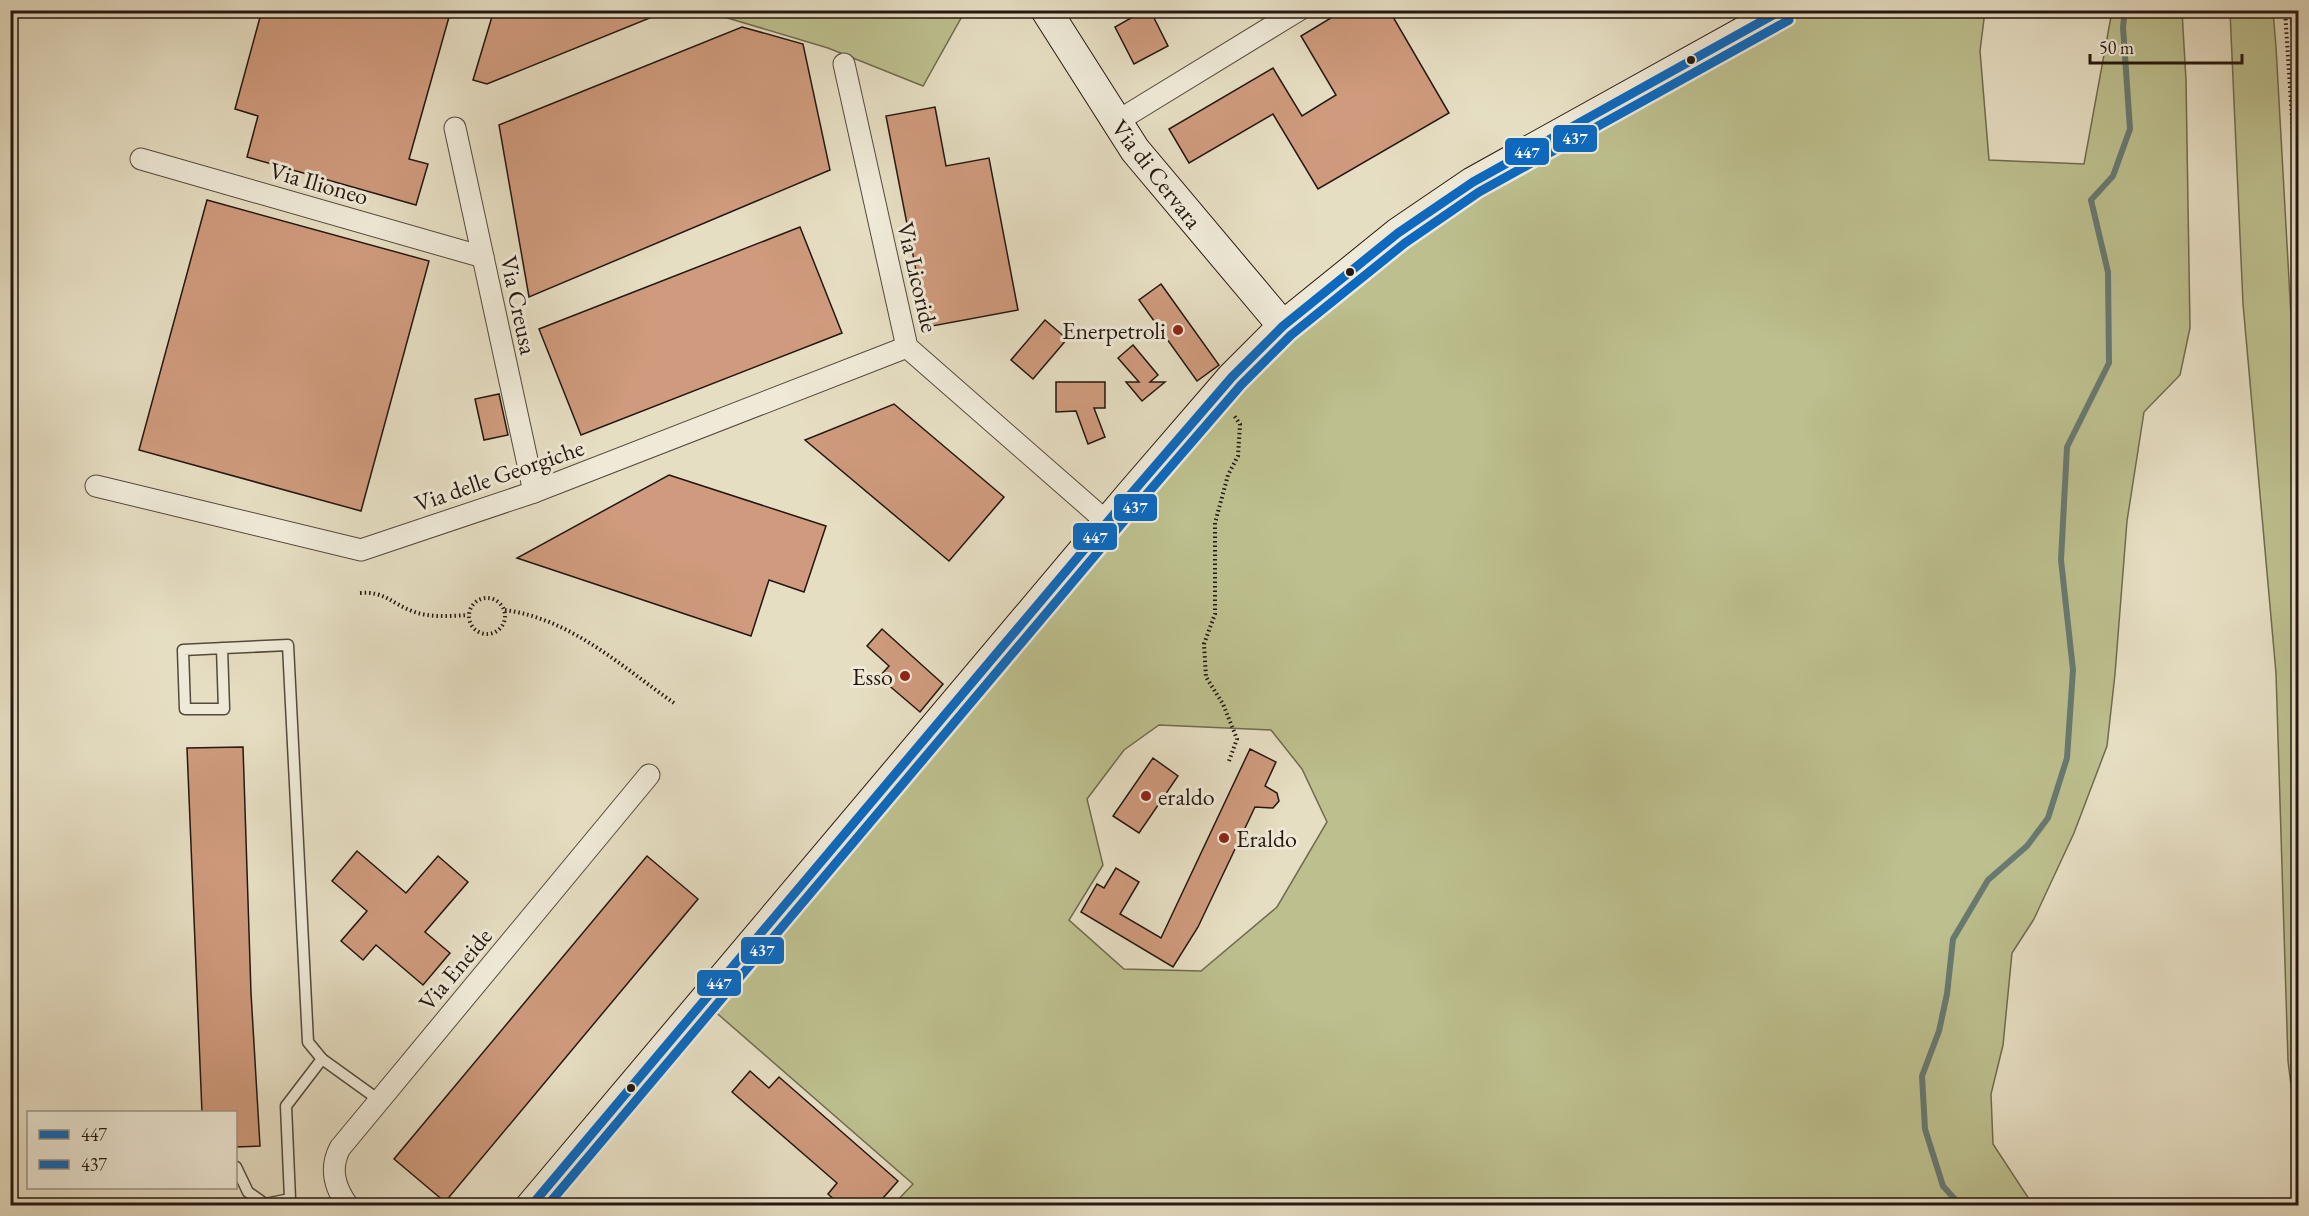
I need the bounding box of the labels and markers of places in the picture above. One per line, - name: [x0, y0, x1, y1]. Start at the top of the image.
- unlabelled marker: [1685, 54, 1697, 66]
- unlabelled marker: [1344, 266, 1356, 278]
- place label: Enerpetroli: [1062, 315, 1166, 346]
- marker: Enerpetroli: [1171, 323, 1185, 337]
- place label: Esso: [852, 661, 893, 692]
- marker: Esso: [898, 669, 912, 683]
- place label: eraldo: [1158, 781, 1215, 812]
- marker: eraldo: [1139, 789, 1153, 803]
- place label: Eraldo: [1236, 823, 1297, 854]
- marker: Eraldo: [1217, 831, 1231, 845]
- unlabelled marker: [625, 1082, 637, 1094]

